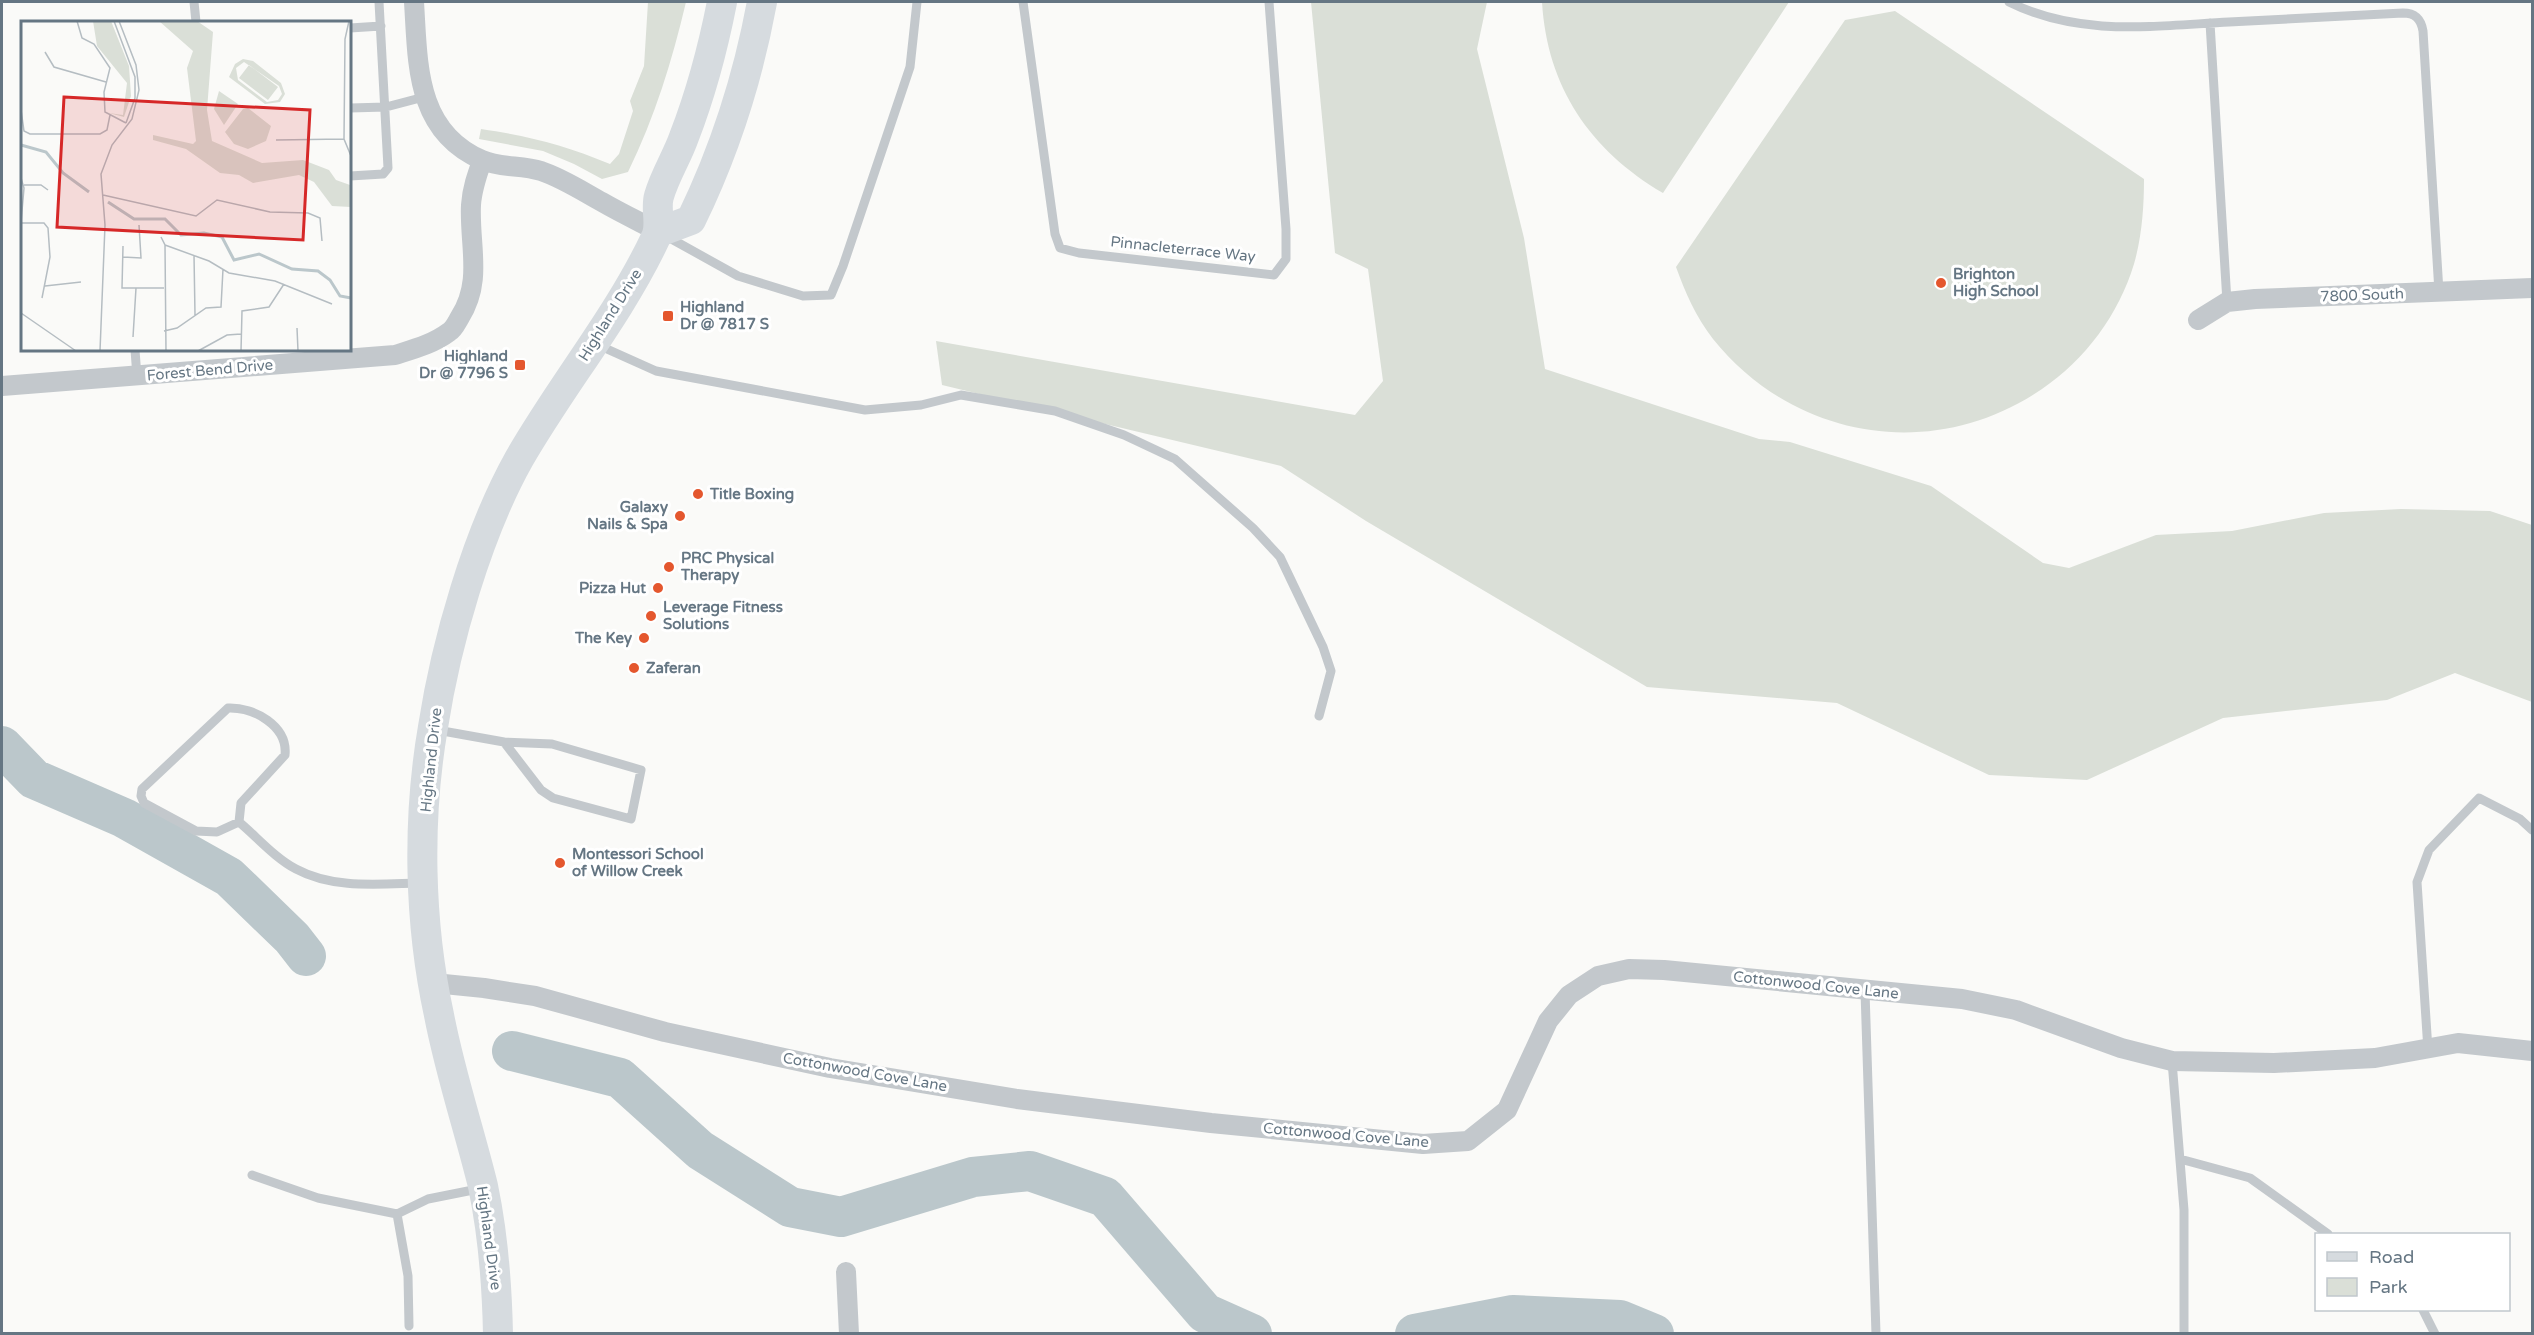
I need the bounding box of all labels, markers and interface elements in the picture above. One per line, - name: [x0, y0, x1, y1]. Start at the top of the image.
- inset map: [21, 21, 351, 351]
- street label: Pinnacleterrace Way: [1110, 232, 1256, 266]
- place label: Brighton High School: [1953, 265, 2039, 301]
- street label: Highland Drive: [575, 266, 645, 364]
- marker: Brighton High School: [1934, 276, 1948, 290]
- street label: 7800 South: [2320, 285, 2404, 305]
- place label: Highland Dr @ 7817 S: [680, 298, 769, 333]
- marker: Highland Dr @ 7817 S: [661, 309, 675, 323]
- place label: Highland Dr @ 7796 S: [419, 347, 508, 382]
- street label: Forest Bend Drive: [146, 356, 274, 384]
- marker: Highland Dr @ 7796 S: [513, 358, 527, 372]
- place label: Title Boxing: [709, 485, 794, 504]
- marker: Title Boxing: [691, 487, 705, 501]
- place label: Galaxy Nails & Spa: [587, 498, 668, 534]
- marker: Galaxy Nails & Spa: [673, 509, 687, 523]
- place label: PRC Physical Therapy: [680, 549, 774, 585]
- marker: PRC Physical Therapy: [662, 560, 676, 574]
- place label: Pizza Hut: [579, 579, 646, 597]
- marker: Pizza Hut: [651, 581, 665, 595]
- place label: Leverage Fitness Solutions: [663, 598, 783, 633]
- marker: Leverage Fitness Solutions: [644, 609, 658, 623]
- place label: The Key: [574, 629, 632, 648]
- marker: The Key: [637, 631, 651, 645]
- place label: Zaferan: [646, 659, 701, 677]
- marker: Zaferan: [627, 661, 641, 675]
- street label: Highland Drive: [417, 707, 445, 813]
- place label: Montessori School of Willow Creek: [572, 845, 704, 880]
- marker: Montessori School of Willow Creek: [553, 856, 567, 870]
- street label: Cottonwood Cove Lane: [1732, 967, 1900, 1003]
- street label: Cottonwood Cove Lane: [782, 1049, 948, 1095]
- street label: Cottonwood Cove Lane: [1262, 1119, 1430, 1151]
- street label: Highland Drive: [473, 1185, 505, 1291]
- legend: [2315, 1233, 2510, 1311]
- text: Road: [2369, 1246, 2414, 1268]
- text: Park: [2369, 1276, 2408, 1298]

